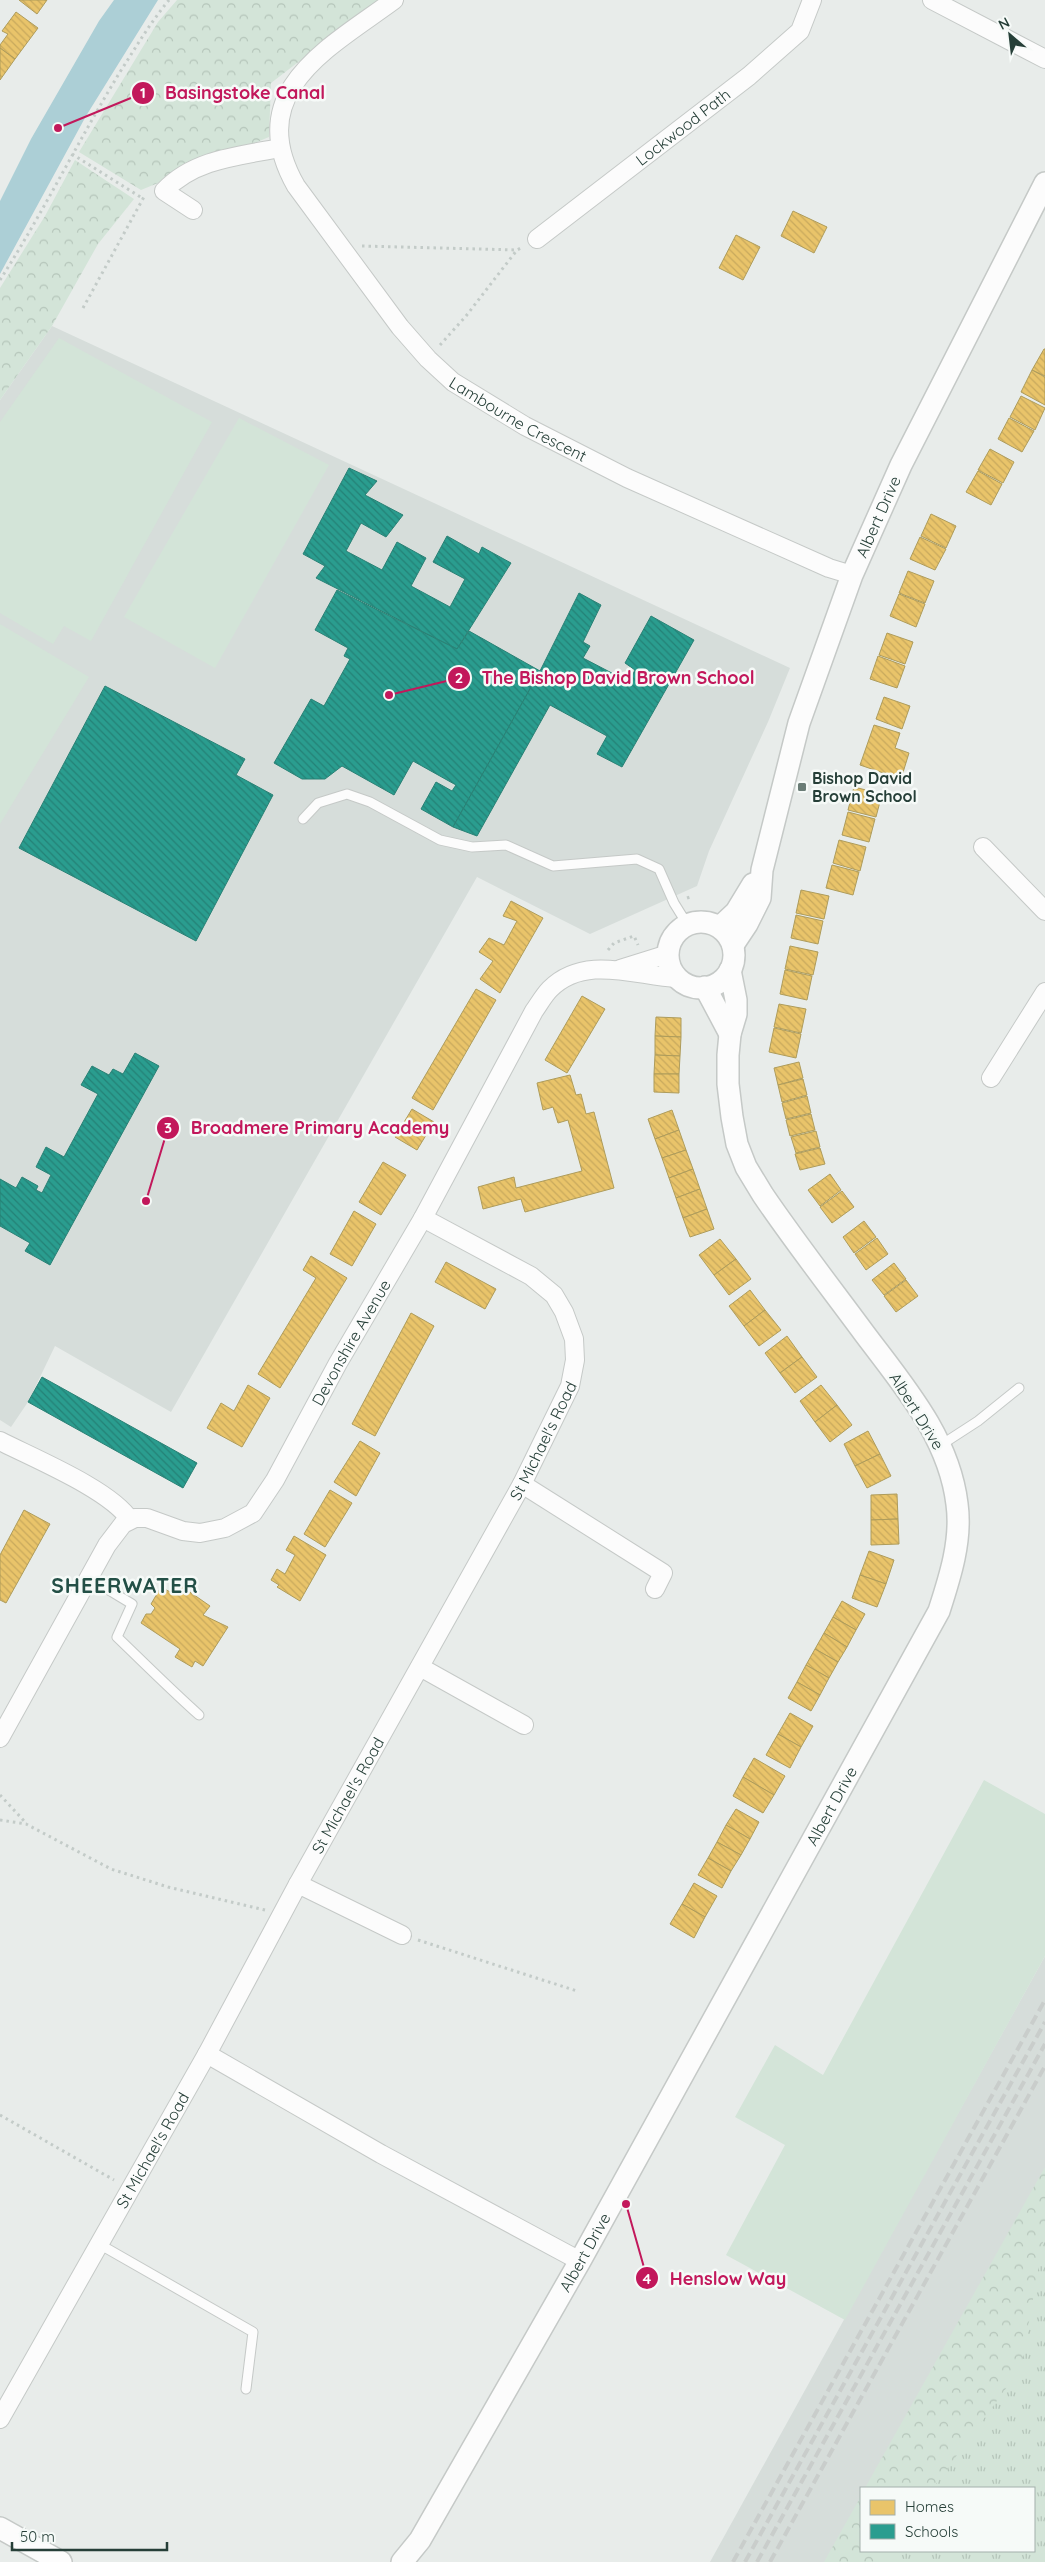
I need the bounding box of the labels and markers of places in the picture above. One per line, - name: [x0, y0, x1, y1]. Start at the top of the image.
- callout: Basingstoke Canal: [130, 76, 335, 109]
- callout: The Bishop David Brown School: [447, 661, 765, 694]
- place label: Bishop David Brown School: [812, 768, 917, 806]
- marker: Bishop David Brown School: [796, 781, 808, 793]
- callout: Broadmere Primary Academy: [155, 1112, 459, 1145]
- callout: Henslow Way: [634, 2262, 796, 2295]

